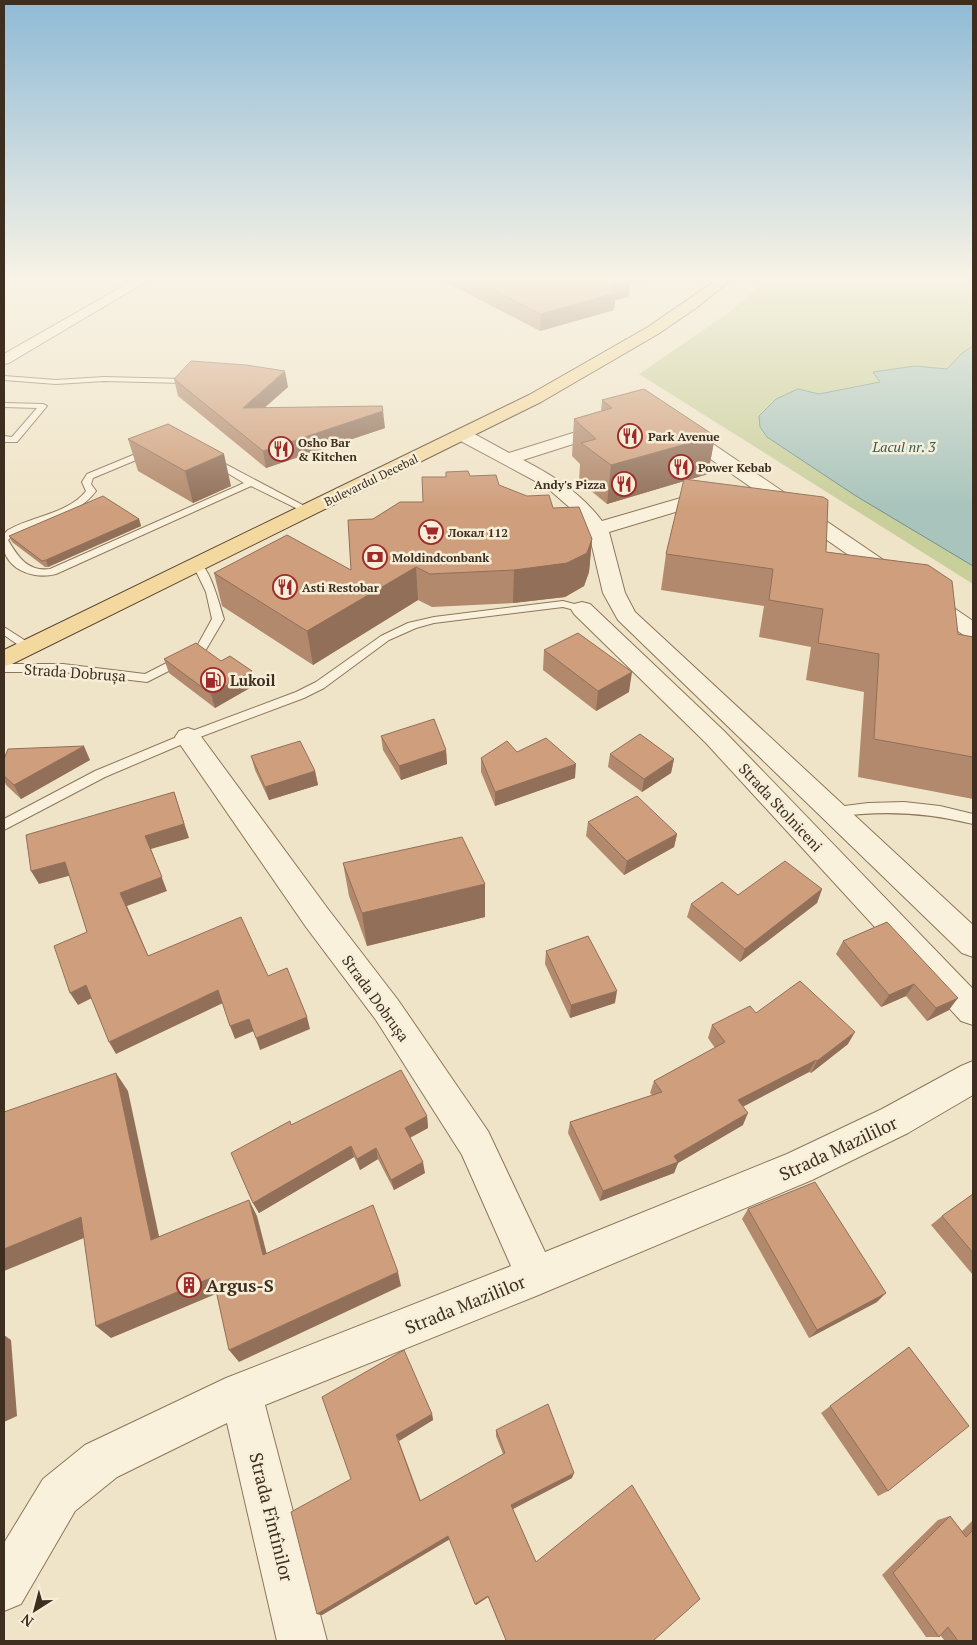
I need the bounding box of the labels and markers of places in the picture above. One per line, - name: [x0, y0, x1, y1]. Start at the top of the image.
- restaurant icon: Park Avenue: [617, 423, 643, 449]
- place label: Park Avenue: [648, 429, 720, 444]
- place label: Osho Bar & Kitchen: [298, 435, 357, 464]
- restaurant icon: Osho Bar & Kitchen: [268, 436, 294, 462]
- restaurant icon: Power Kebab: [668, 454, 694, 480]
- place label: Power Kebab: [698, 460, 772, 475]
- restaurant icon: Andy's Pizza: [611, 471, 637, 497]
- place label: Andy's Pizza: [534, 477, 606, 492]
- supermarket icon: Локал 112: [418, 519, 444, 545]
- place label: Локал 112: [447, 525, 508, 540]
- bank icon: Moldindconbank: [362, 544, 388, 570]
- place label: Moldindconbank: [392, 550, 489, 565]
- restaurant icon: Asti Restobar: [272, 574, 298, 600]
- place label: Asti Restobar: [302, 580, 380, 595]
- fuel station icon: Lukoil: [200, 667, 226, 693]
- place label: Lukoil: [230, 670, 275, 690]
- building icon: Argus-S: [176, 1272, 202, 1298]
- place label: Argus-S: [206, 1273, 274, 1297]

